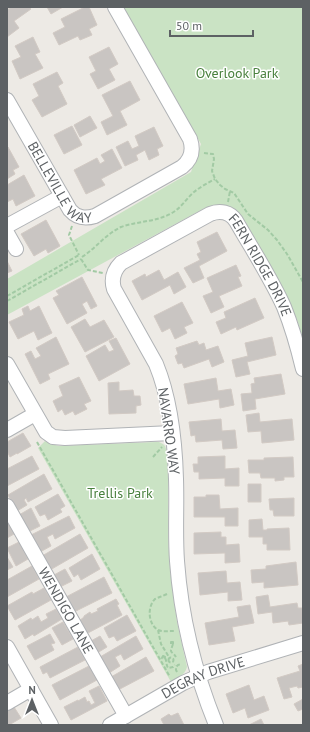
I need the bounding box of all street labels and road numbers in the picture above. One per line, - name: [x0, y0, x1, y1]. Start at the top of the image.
- street label: BELLEVILLE WAY: [24, 138, 93, 227]
- street label: FERN RIDGE DRIVE: [225, 209, 296, 319]
- street label: NAVARRO WAY: [154, 386, 184, 476]
- street label: WENDIGO LANE: [35, 564, 98, 657]
- street label: DEGRAY DRIVE: [158, 652, 247, 703]

